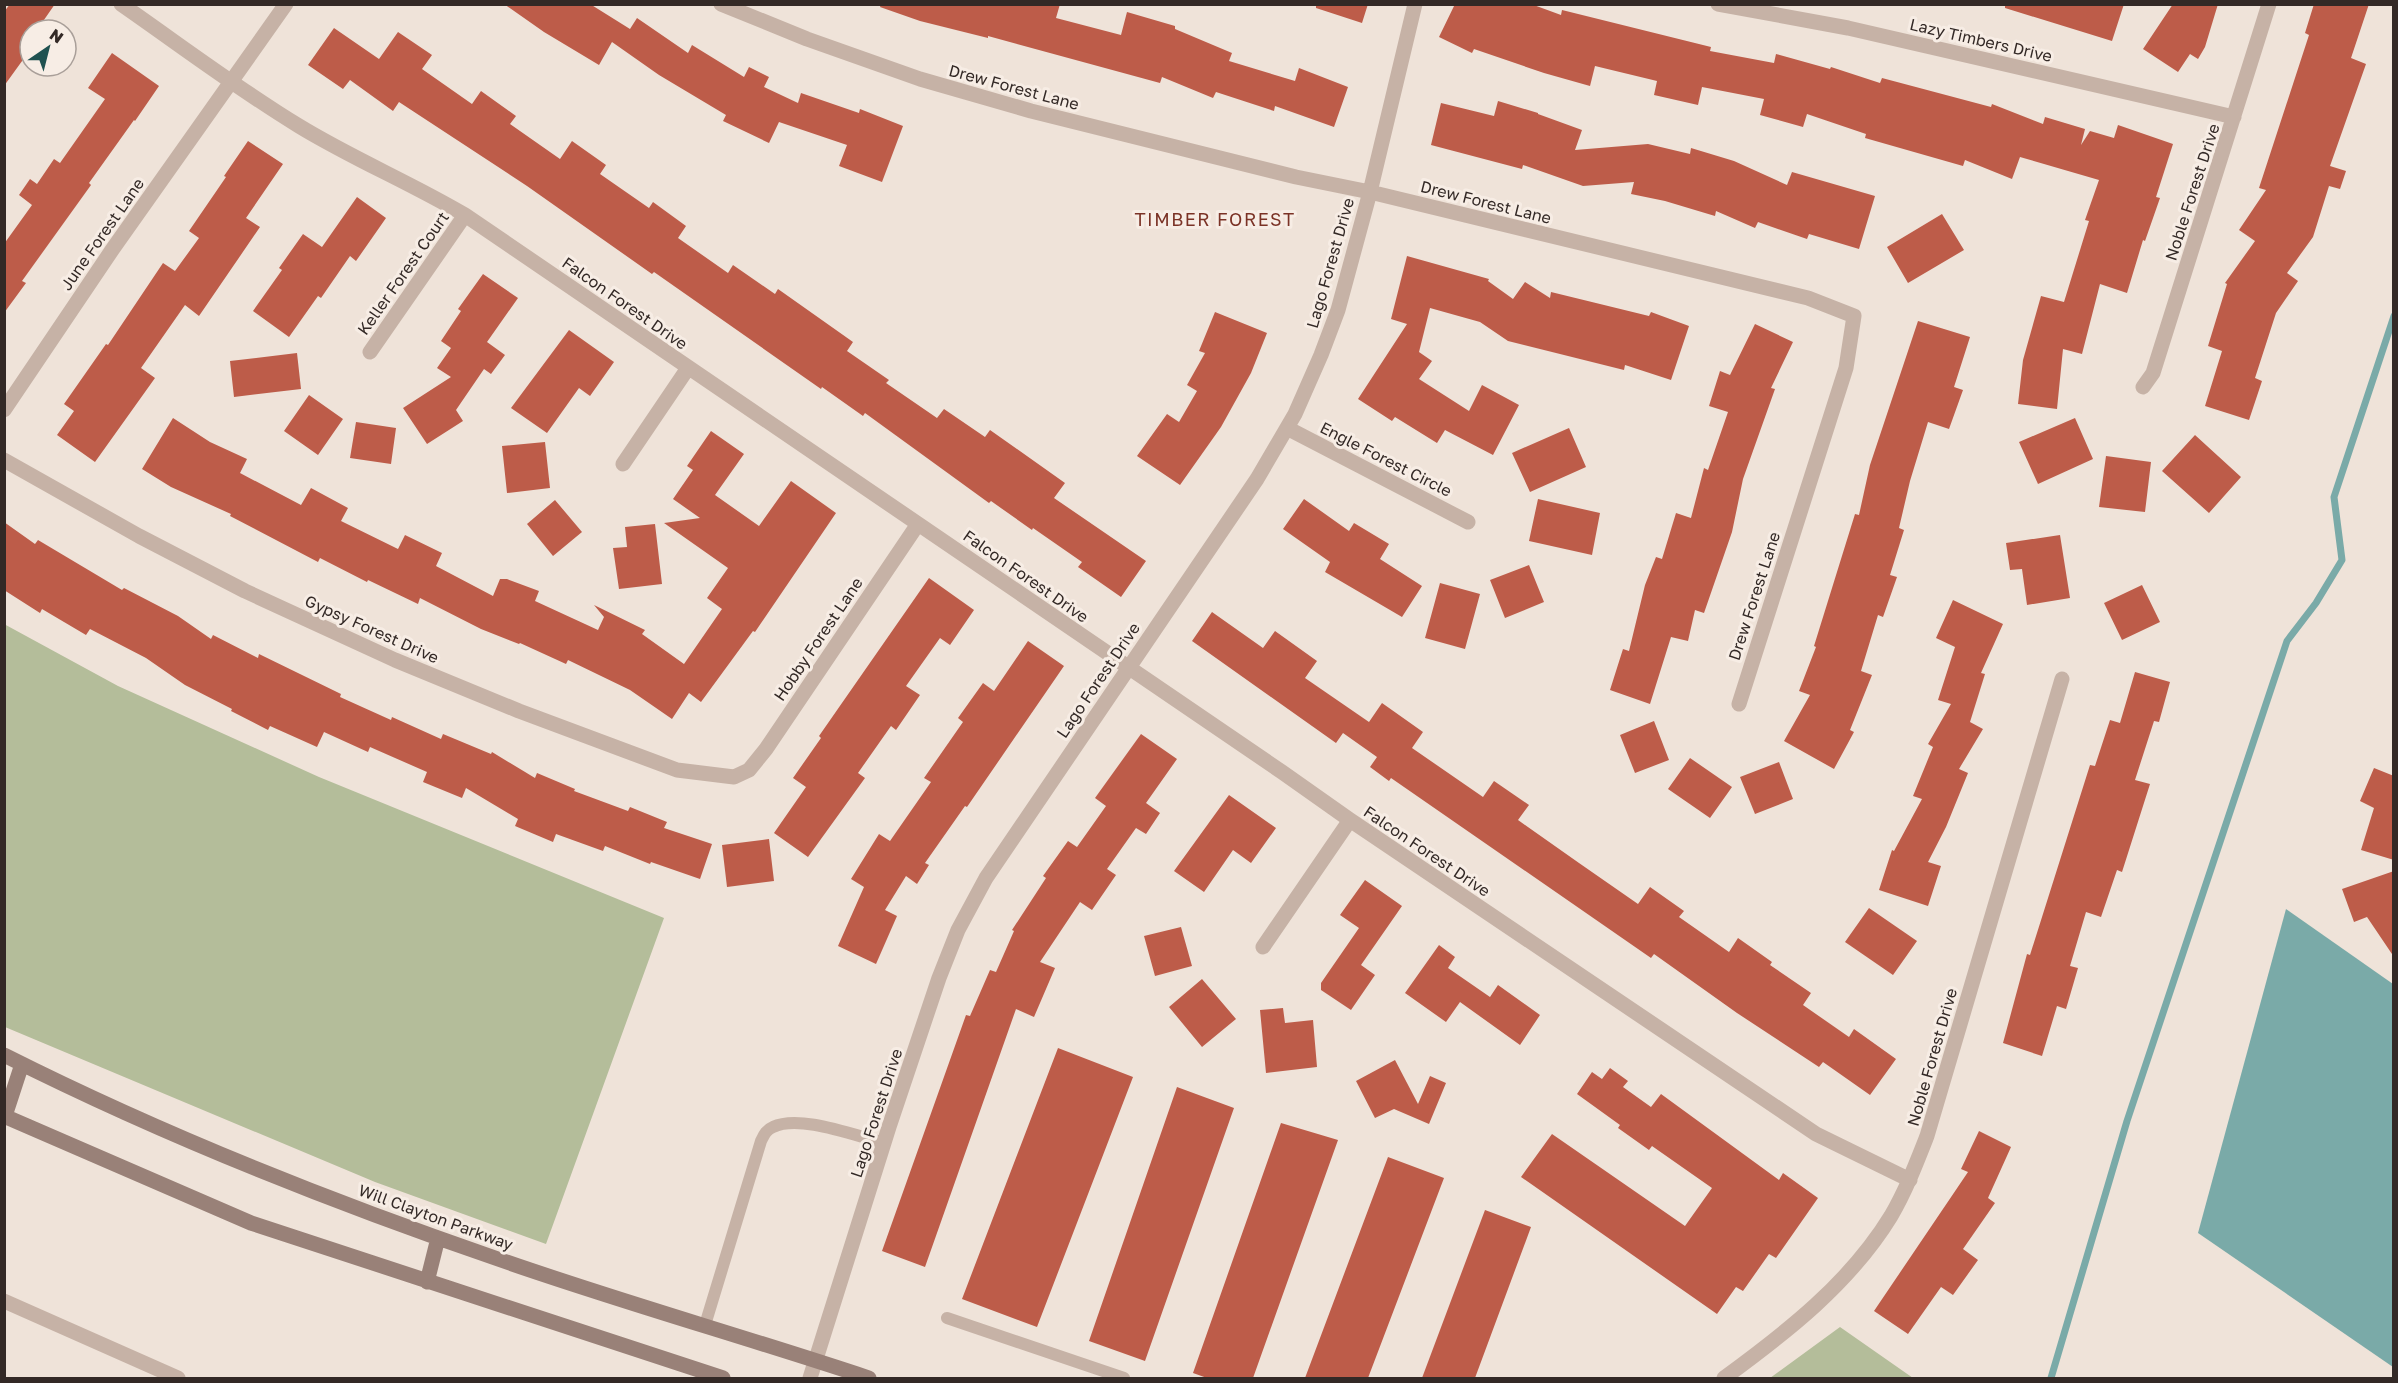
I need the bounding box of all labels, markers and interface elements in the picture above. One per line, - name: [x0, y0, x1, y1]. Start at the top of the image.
- street label: Lazy Timbers Drive: [1908, 14, 2054, 66]
- north arrow: [18, 18, 78, 78]
- text: N: [46, 24, 67, 47]
- street label: Drew Forest Lane: [947, 60, 1081, 114]
- street label: Noble Forest Drive: [2160, 121, 2224, 263]
- street label: June Forest Lane: [56, 174, 148, 294]
- street label: Drew Forest Lane: [1419, 176, 1553, 228]
- street label: Lago Forest Drive: [1302, 196, 1358, 330]
- street label: Keller Forest Court: [353, 207, 453, 339]
- district label: TIMBER FOREST: [1134, 208, 1296, 230]
- street label: Falcon Forest Drive: [559, 252, 691, 354]
- street label: Engle Forest Circle: [1317, 417, 1455, 501]
- street label: Falcon Forest Drive: [960, 525, 1092, 627]
- street label: Drew Forest Lane: [1724, 529, 1784, 663]
- street label: Hobby Forest Lane: [769, 573, 867, 705]
- street label: Gypsy Forest Drive: [302, 591, 442, 667]
- street label: Lago Forest Drive: [1052, 619, 1144, 741]
- street label: Falcon Forest Drive: [1360, 801, 1494, 901]
- street label: Noble Forest Drive: [1903, 986, 1961, 1128]
- street label: Lago Forest Drive: [846, 1046, 906, 1180]
- street label: Will Clayton Parkway: [356, 1180, 516, 1254]

